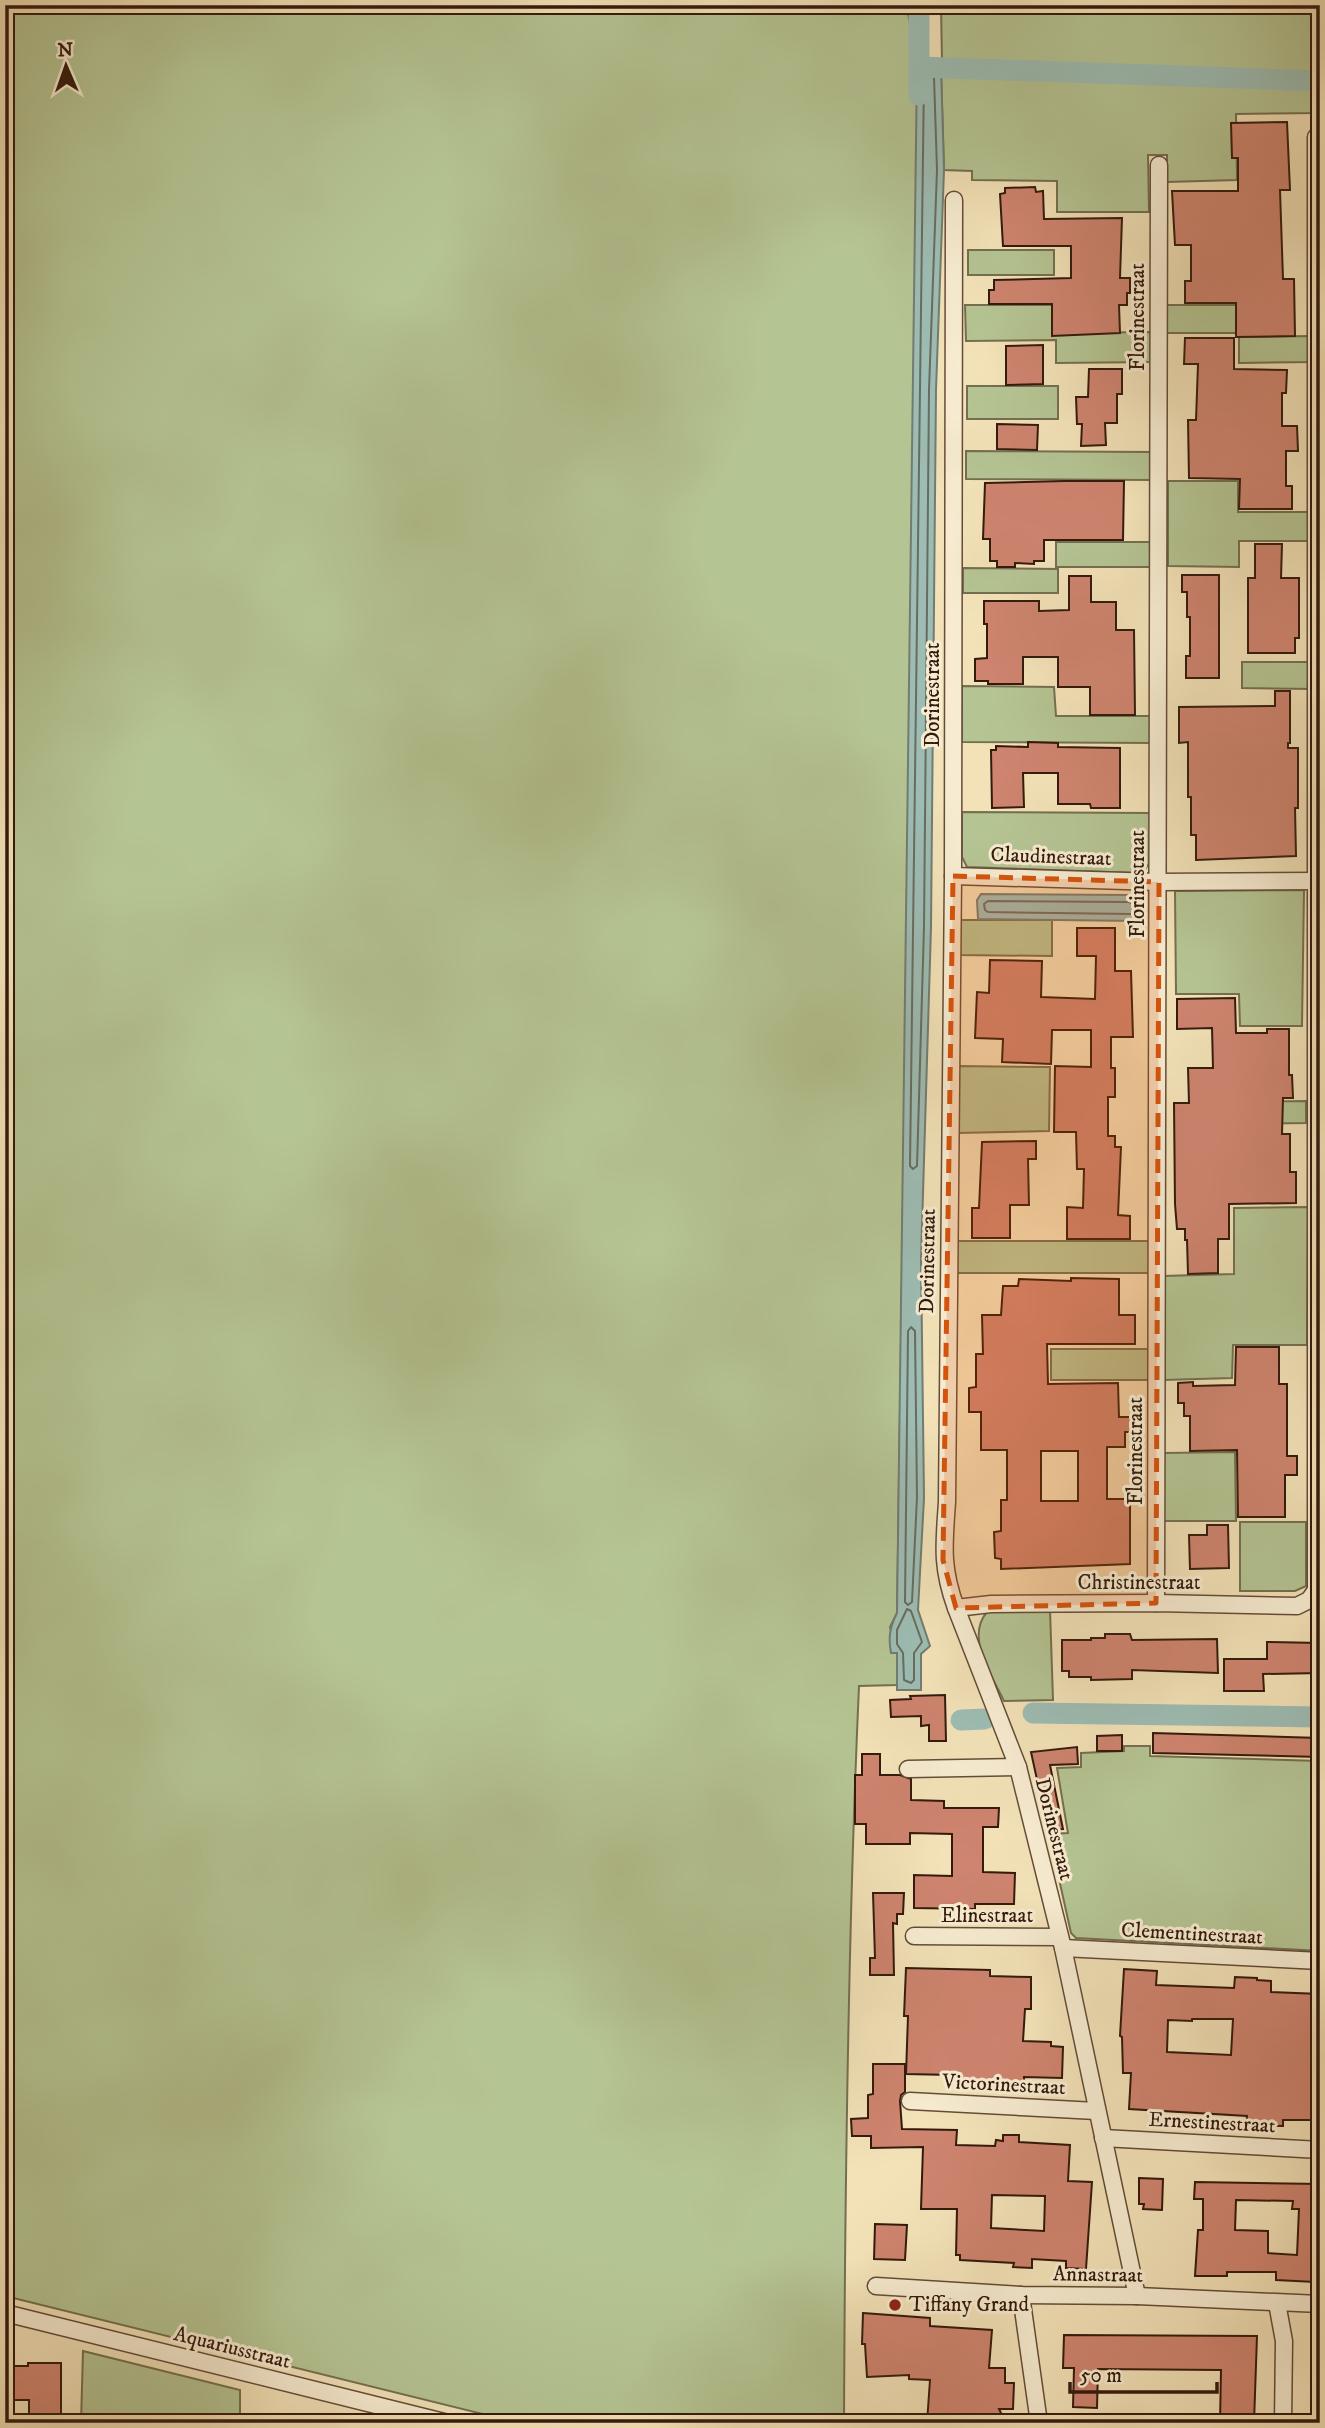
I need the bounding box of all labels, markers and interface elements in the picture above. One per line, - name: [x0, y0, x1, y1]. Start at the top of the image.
- north arrow: [32, 32, 102, 102]
- text: N: [57, 39, 74, 62]
- street label: Florinestraat: [1125, 263, 1151, 371]
- street label: Dorinestraat: [920, 642, 946, 747]
- street label: Florinestraat: [1125, 830, 1151, 938]
- street label: Claudinestraat: [990, 842, 1112, 872]
- street label: Dorinestraat: [914, 1208, 942, 1314]
- street label: Florinestraat: [1123, 1397, 1149, 1505]
- street label: Christinestraat: [1077, 1570, 1201, 1596]
- street label: Dorinestraat: [1029, 1775, 1079, 1883]
- street label: Elinestraat: [941, 1903, 1033, 1929]
- street label: Clementinestraat: [1120, 1917, 1264, 1951]
- street label: Victorinestraat: [941, 2069, 1067, 2101]
- street label: Ernestinestraat: [1148, 2107, 1276, 2139]
- street label: Annastraat: [1053, 2261, 1144, 2289]
- place label: Tiffany Grand: [909, 2292, 1029, 2318]
- marker: Tiffany Grand: [887, 2297, 903, 2313]
- street label: Aquariusstraat: [171, 2321, 293, 2375]
- scale bar: [1070, 2351, 1216, 2395]
- text: 50 m: [1080, 2363, 1122, 2389]

